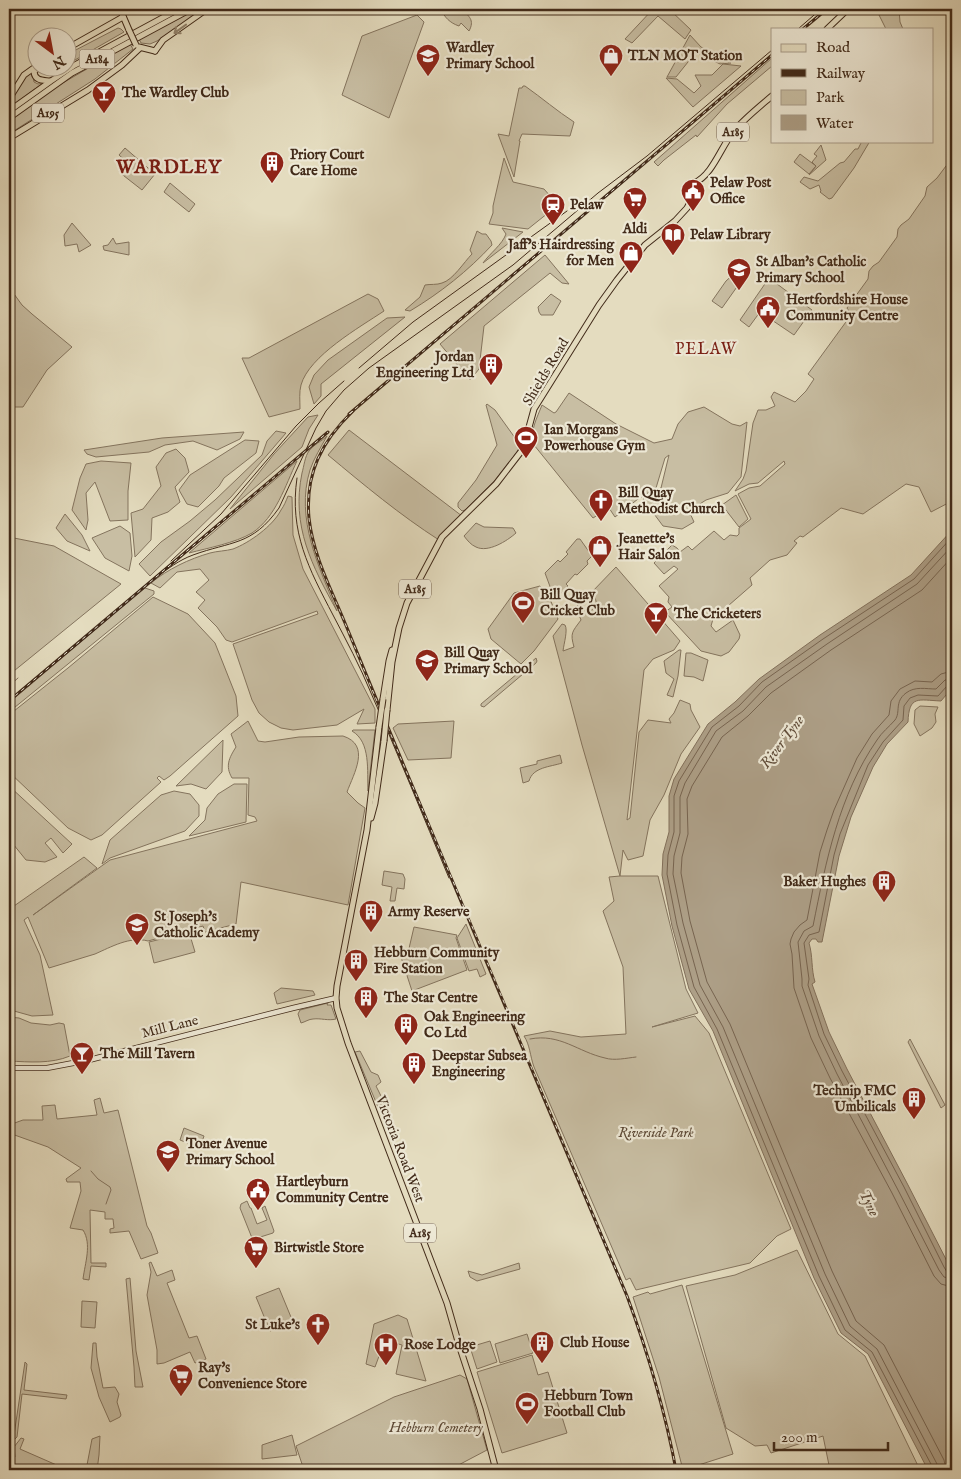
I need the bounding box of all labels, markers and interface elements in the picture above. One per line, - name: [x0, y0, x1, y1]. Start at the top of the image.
- one-way arrow: [173, 23, 187, 34]
- north arrow: [28, 28, 78, 78]
- legend: [771, 28, 934, 142]
- text: Road: [816, 38, 851, 57]
- place label: Wardley Primary School: [445, 39, 536, 73]
- school or university icon: Wardley Primary School: [415, 43, 441, 77]
- shop icon: TLN MOT Station: [598, 43, 624, 77]
- place label: TLN MOT Station: [627, 47, 743, 65]
- road number: A184: [80, 50, 114, 68]
- text: N: [48, 51, 69, 73]
- text: Railway: [816, 64, 866, 83]
- bar icon: The Wardley Club: [91, 80, 117, 114]
- place label: The Wardley Club: [121, 84, 229, 102]
- text: Park: [816, 88, 846, 107]
- road number: A195: [32, 104, 64, 122]
- text: Water: [816, 114, 854, 133]
- road number: A185: [717, 122, 749, 142]
- place label: Priory Court Care Home: [290, 146, 364, 180]
- building icon: Priory Court Care Home: [259, 150, 285, 184]
- district label: WARDLEY: [115, 156, 222, 180]
- place label: Pelaw Post Office: [710, 174, 772, 208]
- public building icon: Pelaw Post Office: [680, 178, 706, 212]
- supermarket icon: Aldi: [622, 186, 648, 220]
- station icon: Pelaw: [540, 192, 566, 226]
- place label: Pelaw: [570, 196, 604, 214]
- place label: Aldi: [622, 220, 647, 238]
- library icon: Pelaw Library: [660, 222, 686, 256]
- place label: Pelaw Library: [690, 226, 772, 244]
- place label: Jaff's Hairdressing for Men: [506, 236, 615, 270]
- shop icon: Jaff's Hairdressing for Men: [618, 240, 644, 274]
- place label: St Alban's Catholic Primary School: [756, 253, 866, 287]
- school or university icon: St Alban's Catholic Primary School: [726, 257, 752, 291]
- place label: Hertfordshire House Community Centre: [786, 291, 909, 325]
- public building icon: Hertfordshire House Community Centre: [755, 295, 781, 329]
- street label: Shields Road: [519, 335, 573, 409]
- district label: PELAW: [675, 340, 737, 360]
- place label: Jordan Engineering Ltd: [376, 348, 475, 382]
- building icon: Jordan Engineering Ltd: [478, 352, 504, 386]
- place label: Ian Morgans Powerhouse Gym: [544, 421, 645, 455]
- sports icon: Ian Morgans Powerhouse Gym: [513, 425, 539, 459]
- place label: Bill Quay Methodist Church: [618, 484, 725, 518]
- church icon: Bill Quay Methodist Church: [588, 488, 614, 522]
- place label: Jeanette's Hair Salon: [616, 530, 680, 564]
- shop icon: Jeanette's Hair Salon: [587, 534, 613, 568]
- road number: A185: [399, 580, 431, 598]
- place label: Bill Quay Cricket Club: [540, 586, 616, 620]
- sports icon: Bill Quay Cricket Club: [510, 590, 536, 624]
- bar icon: The Cricketers: [643, 601, 669, 635]
- place label: The Cricketers: [673, 605, 761, 623]
- place label: Bill Quay Primary School: [444, 644, 534, 678]
- school or university icon: Bill Quay Primary School: [414, 648, 440, 682]
- water label: River Tyne: [756, 712, 808, 772]
- building icon: Baker Hughes: [871, 869, 897, 903]
- place label: Baker Hughes: [783, 873, 866, 891]
- building icon: Army Reserve: [358, 899, 384, 933]
- place label: Army Reserve: [387, 903, 470, 921]
- place label: St Joseph's Catholic Academy: [154, 908, 260, 942]
- school or university icon: St Joseph's Catholic Academy: [124, 912, 150, 946]
- place label: Hebburn Community Fire Station: [374, 944, 500, 978]
- building icon: Hebburn Community Fire Station: [343, 948, 369, 982]
- building icon: The Star Centre: [353, 985, 379, 1019]
- place label: The Star Centre: [383, 989, 478, 1007]
- place label: Oak Engineering Co Ltd: [424, 1008, 526, 1042]
- street label: Mill Lane: [140, 1011, 201, 1043]
- building icon: Oak Engineering Co Ltd: [393, 1012, 419, 1046]
- bar icon: The Mill Tavern: [69, 1041, 95, 1075]
- place label: The Mill Tavern: [99, 1045, 196, 1063]
- place label: Deepstar Subsea Engineering: [432, 1047, 528, 1081]
- building icon: Deepstar Subsea Engineering: [401, 1051, 427, 1085]
- place label: Technip FMC Umbilicals: [812, 1082, 896, 1116]
- building icon: Technip FMC Umbilicals: [901, 1086, 927, 1120]
- street label: Victoria Road West: [371, 1092, 429, 1205]
- park label: Riverside Park: [618, 1124, 694, 1142]
- place label: Toner Avenue Primary School: [185, 1135, 276, 1169]
- school or university icon: Toner Avenue Primary School: [155, 1139, 181, 1173]
- place label: Hartleyburn Community Centre: [276, 1173, 389, 1207]
- public building icon: Hartleyburn Community Centre: [245, 1177, 271, 1211]
- water label: Tyne: [854, 1187, 884, 1219]
- road number: A185: [404, 1224, 436, 1242]
- supermarket icon: Birtwistle Store: [243, 1235, 269, 1269]
- place label: Birtwistle Store: [274, 1239, 364, 1257]
- church icon: St Luke's: [305, 1312, 331, 1346]
- place label: St Luke's: [245, 1316, 300, 1334]
- building icon: Club House: [529, 1330, 555, 1364]
- hospital icon: Rose Lodge: [373, 1332, 399, 1366]
- place label: Club House: [560, 1334, 630, 1352]
- place label: Rose Lodge: [404, 1336, 476, 1354]
- place label: Ray's Convenience Store: [198, 1359, 307, 1393]
- supermarket icon: Ray's Convenience Store: [168, 1363, 194, 1397]
- place label: Hebburn Town Football Club: [544, 1387, 634, 1421]
- sports icon: Hebburn Town Football Club: [514, 1391, 540, 1425]
- park label: Hebburn Cemetery: [388, 1419, 483, 1437]
- scale bar: [774, 1419, 887, 1451]
- text: 200 m: [781, 1428, 818, 1447]

